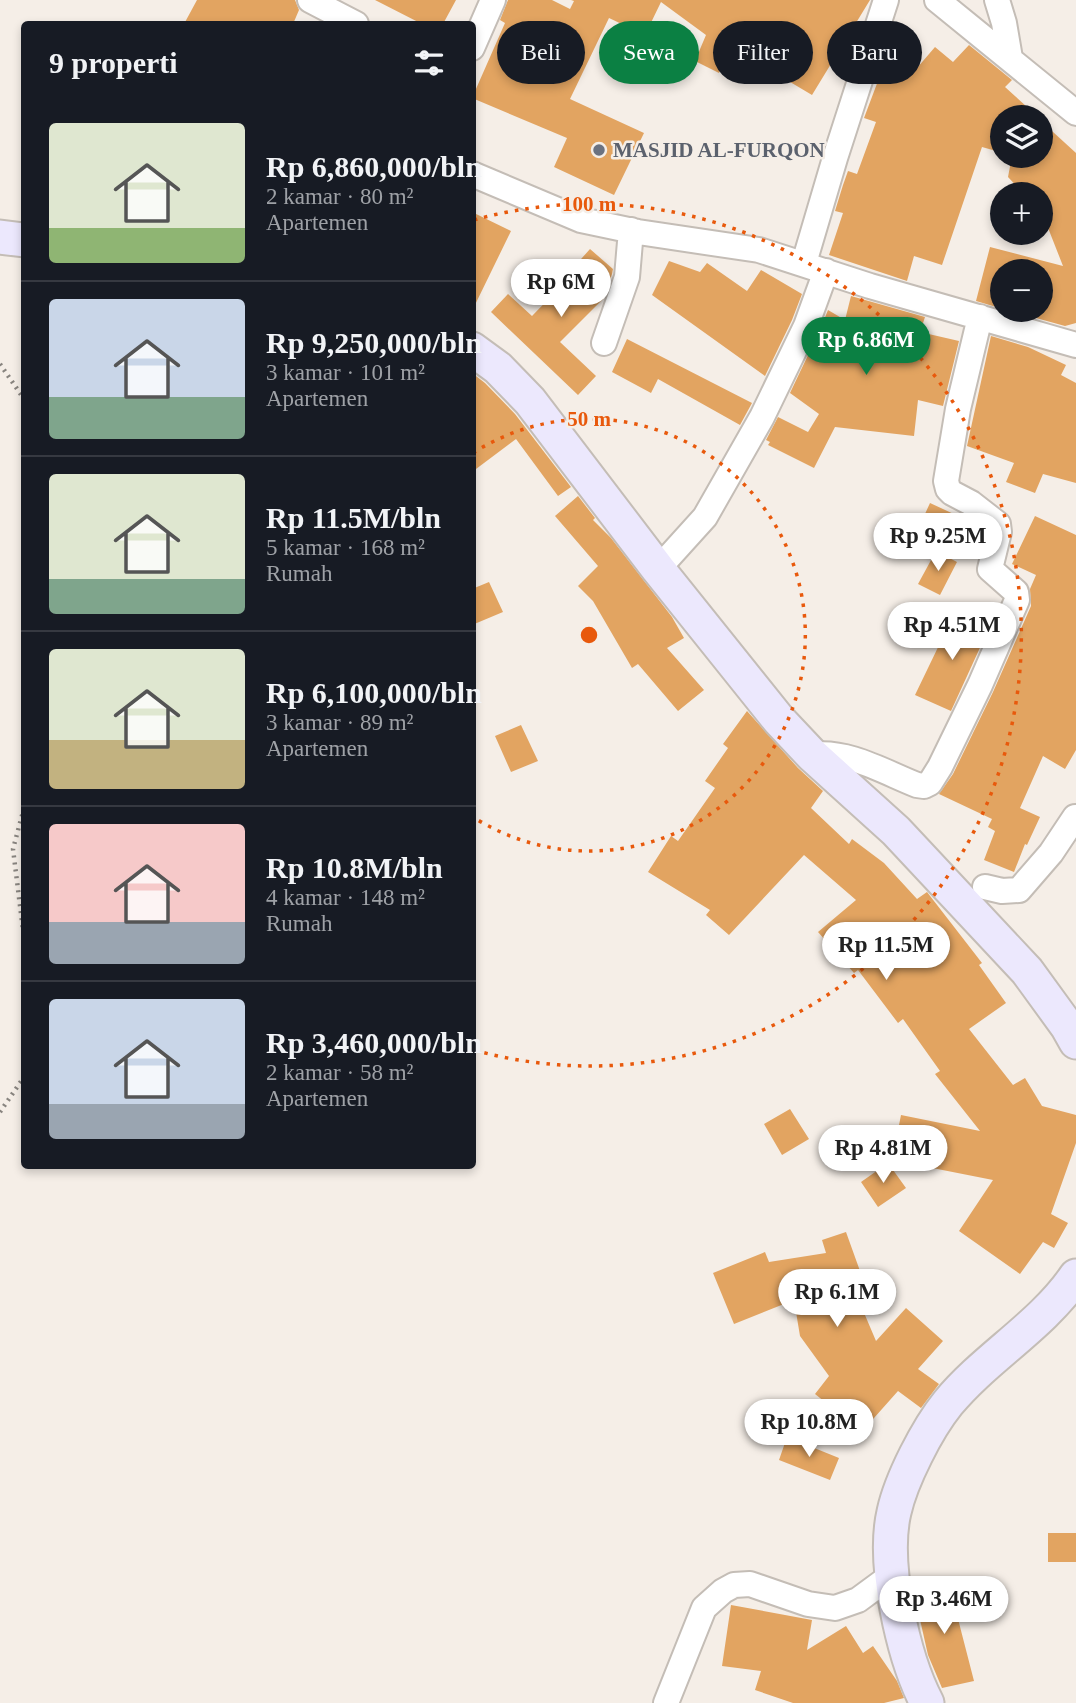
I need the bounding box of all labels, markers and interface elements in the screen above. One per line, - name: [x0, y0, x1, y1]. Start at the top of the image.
- chip: Beli: [497, 21, 585, 84]
- chip: Sewa: [599, 21, 699, 84]
- chip: Filter: [713, 21, 813, 84]
- chip: Baru: [827, 21, 922, 84]
- icon: filters: [410, 44, 448, 82]
- text: 9 properti: [49, 46, 178, 79]
- map controls: [990, 105, 1053, 322]
- button: layers: [990, 105, 1053, 168]
- place label: MASJID AL-FURQON: [613, 138, 825, 162]
- marker: MASJID AL-FURQON: [591, 142, 607, 158]
- text: Rp 6,860,000/bln: [266, 150, 482, 183]
- icon: home: [105, 151, 189, 235]
- button: +: [990, 182, 1053, 245]
- text: 2 kamar · 80 m²: [266, 184, 413, 209]
- text: 100 m: [562, 192, 617, 216]
- text: Apartemen: [266, 210, 368, 235]
- button: −: [990, 259, 1053, 322]
- pin: Rp 6M: [512, 260, 610, 319]
- text: Rp 6M: [527, 269, 595, 294]
- pin: Rp 6.86M: [794, 318, 938, 377]
- text: Rp 9,250,000/bln: [266, 326, 482, 359]
- icon: home: [105, 327, 189, 411]
- text: Rp 6.86M: [817, 327, 915, 352]
- text: 3 kamar · 101 m²: [266, 360, 425, 385]
- text: Apartemen: [266, 386, 368, 411]
- text: 50 m: [567, 407, 611, 431]
- text: Rp 11.5M/bln: [266, 501, 441, 534]
- icon: home: [105, 502, 189, 586]
- pin: Rp 9.25M: [866, 514, 1010, 573]
- text: Rp 9.25M: [889, 523, 987, 548]
- text: 5 kamar · 168 m²: [266, 535, 425, 560]
- text: Rumah: [266, 561, 332, 586]
- pin: Rp 4.51M: [880, 602, 1024, 662]
- text: Rp 4.51M: [903, 612, 1001, 637]
- centre of rings: [577, 623, 601, 647]
- text: Rp 6,100,000/bln: [266, 676, 482, 709]
- icon: home: [105, 677, 189, 761]
- text: 3 kamar · 89 m²: [266, 710, 413, 735]
- text: Apartemen: [266, 736, 368, 761]
- text: Rp 10.8M/bln: [266, 851, 443, 884]
- icon: home: [105, 852, 189, 936]
- text: 4 kamar · 148 m²: [266, 885, 425, 910]
- text: Rumah: [266, 911, 332, 936]
- pin: Rp 11.5M: [814, 922, 958, 982]
- text: Rp 11.5M: [838, 932, 934, 957]
- text: Rp 3,460,000/bln: [266, 1026, 482, 1059]
- icon: home: [105, 1027, 189, 1111]
- text: 2 kamar · 58 m²: [266, 1060, 413, 1085]
- text: Apartemen: [266, 1086, 368, 1111]
- pin: Rp 4.81M: [811, 1126, 955, 1185]
- text: Rp 4.81M: [834, 1135, 932, 1160]
- pin: Rp 6.1M: [772, 1270, 902, 1329]
- text: Rp 6.1M: [794, 1279, 880, 1304]
- pin: Rp 10.8M: [737, 1400, 881, 1459]
- text: Rp 10.8M: [760, 1409, 858, 1434]
- pin: Rp 3.46M: [872, 1576, 1016, 1636]
- text: Rp 3.46M: [895, 1586, 993, 1611]

